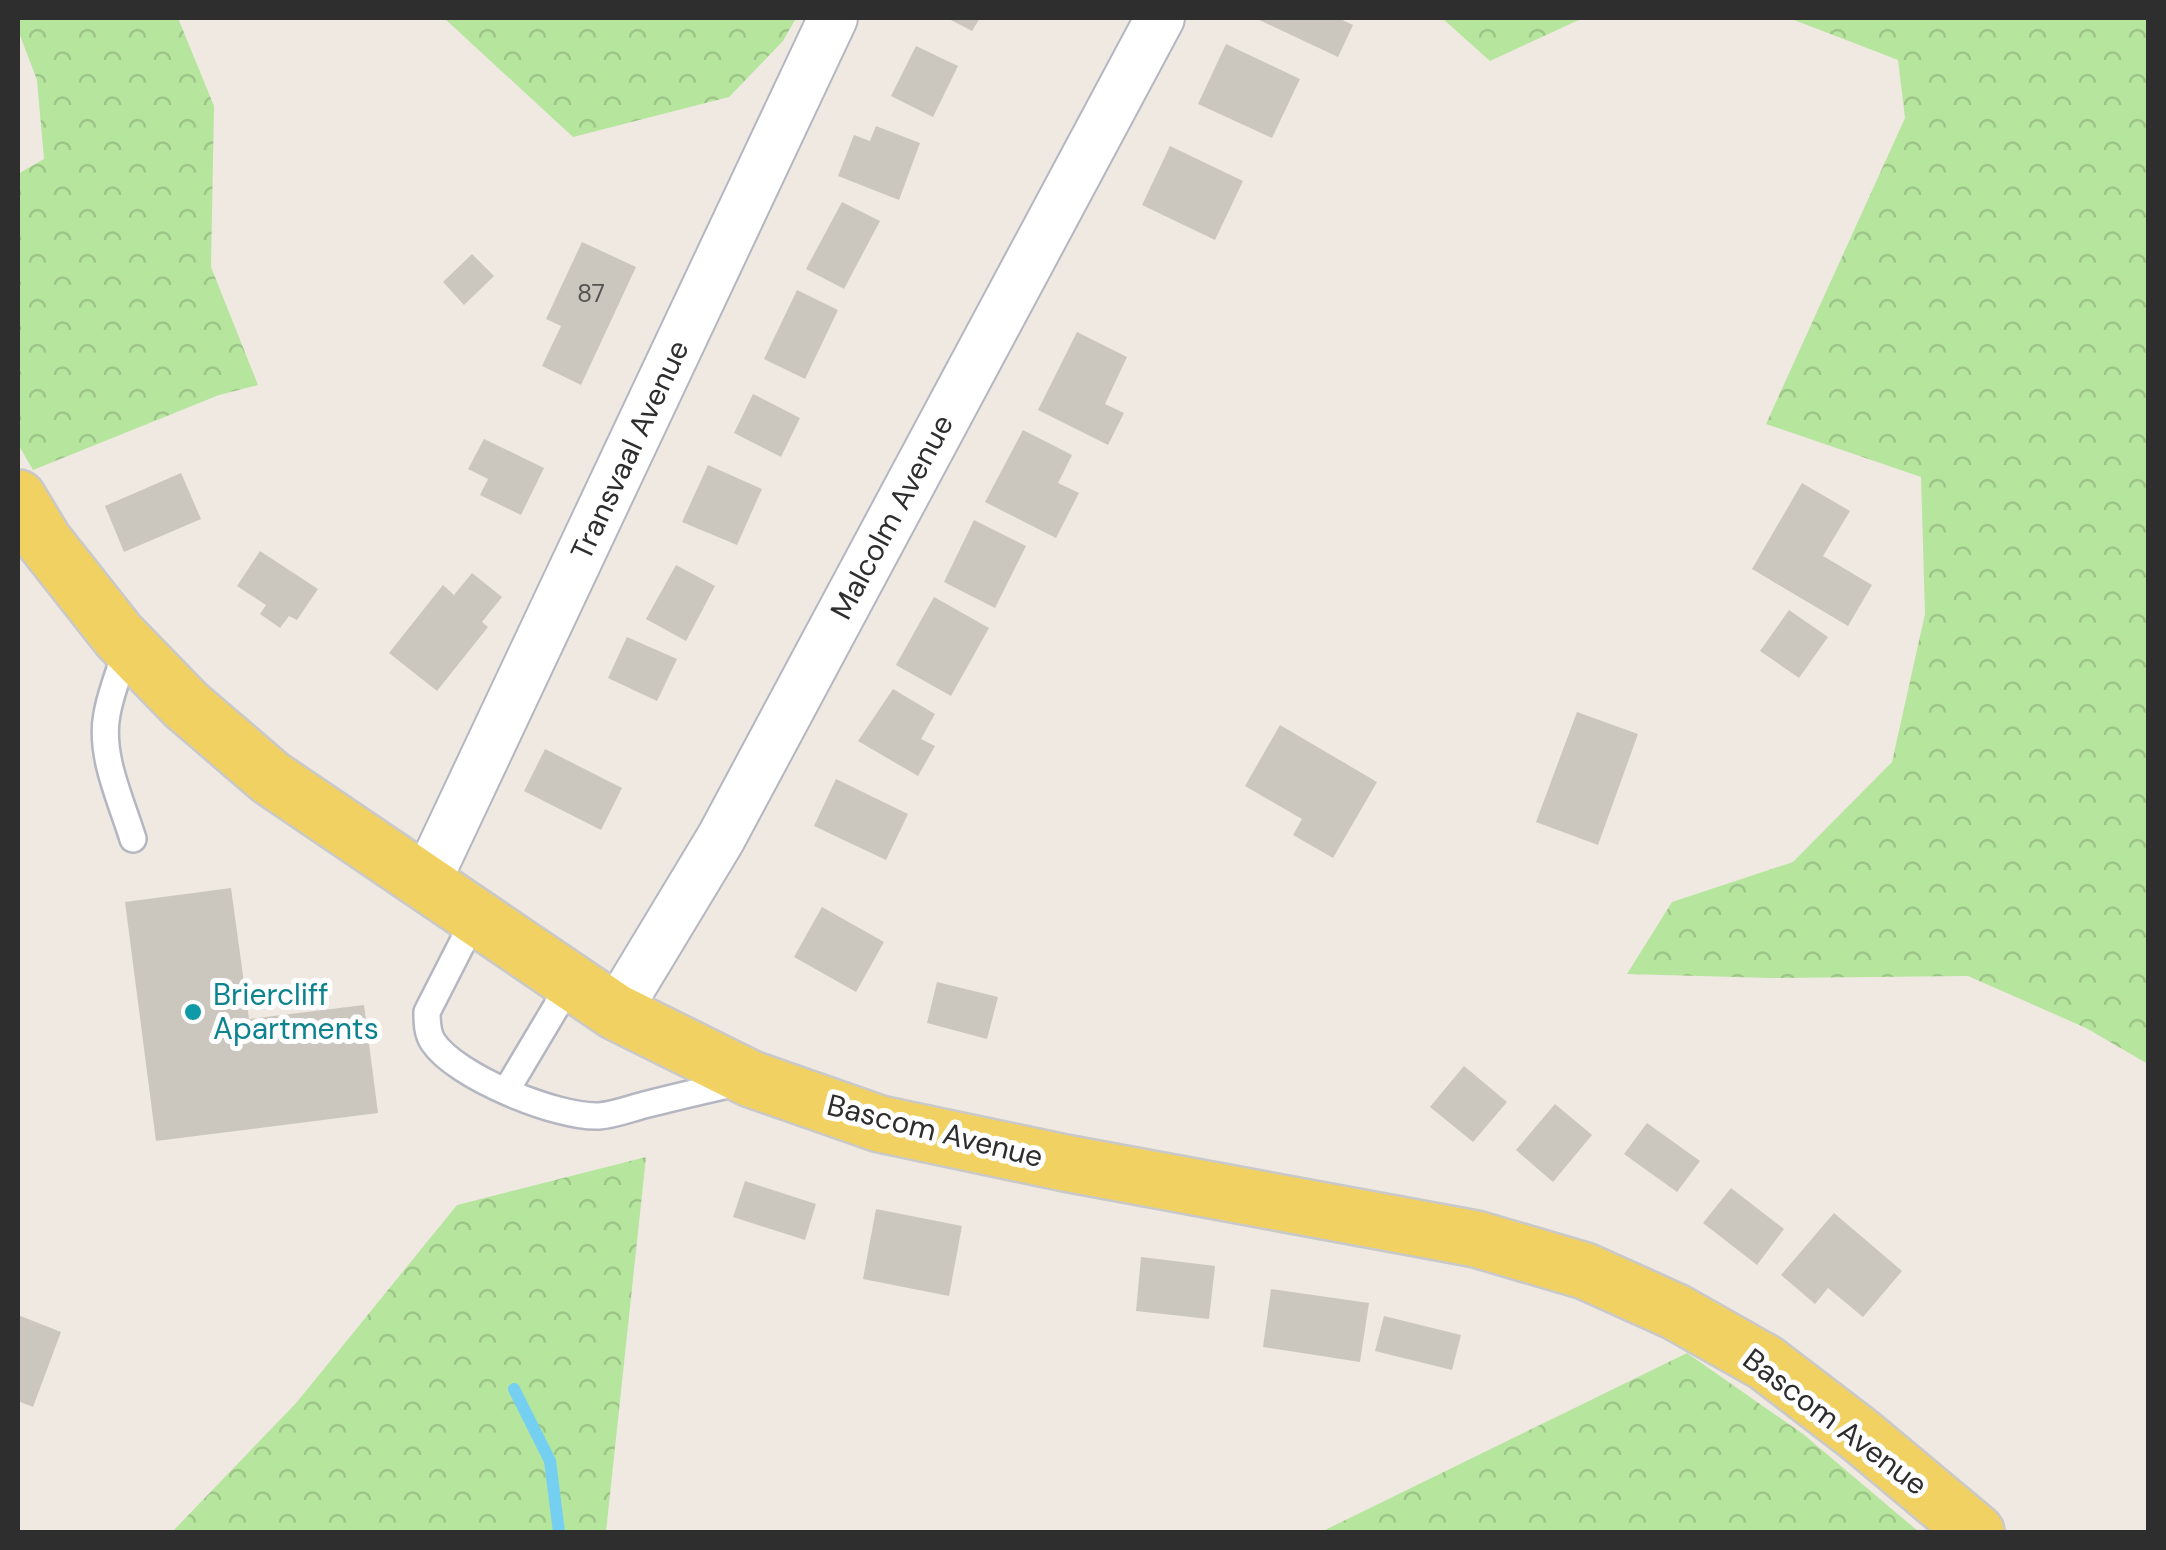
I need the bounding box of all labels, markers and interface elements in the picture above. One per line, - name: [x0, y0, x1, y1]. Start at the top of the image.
- house number: 87: [577, 277, 605, 310]
- street label: Transvaal Avenue: [562, 334, 698, 566]
- street label: Malcolm Avenue: [821, 408, 962, 626]
- place label: Briercliff Apartments: [213, 975, 379, 1048]
- marker: Briercliff Apartments: [182, 1001, 204, 1023]
- street label: Bascom Avenue: [823, 1085, 1047, 1176]
- street label: Bascom Avenue: [1735, 1340, 1935, 1504]

